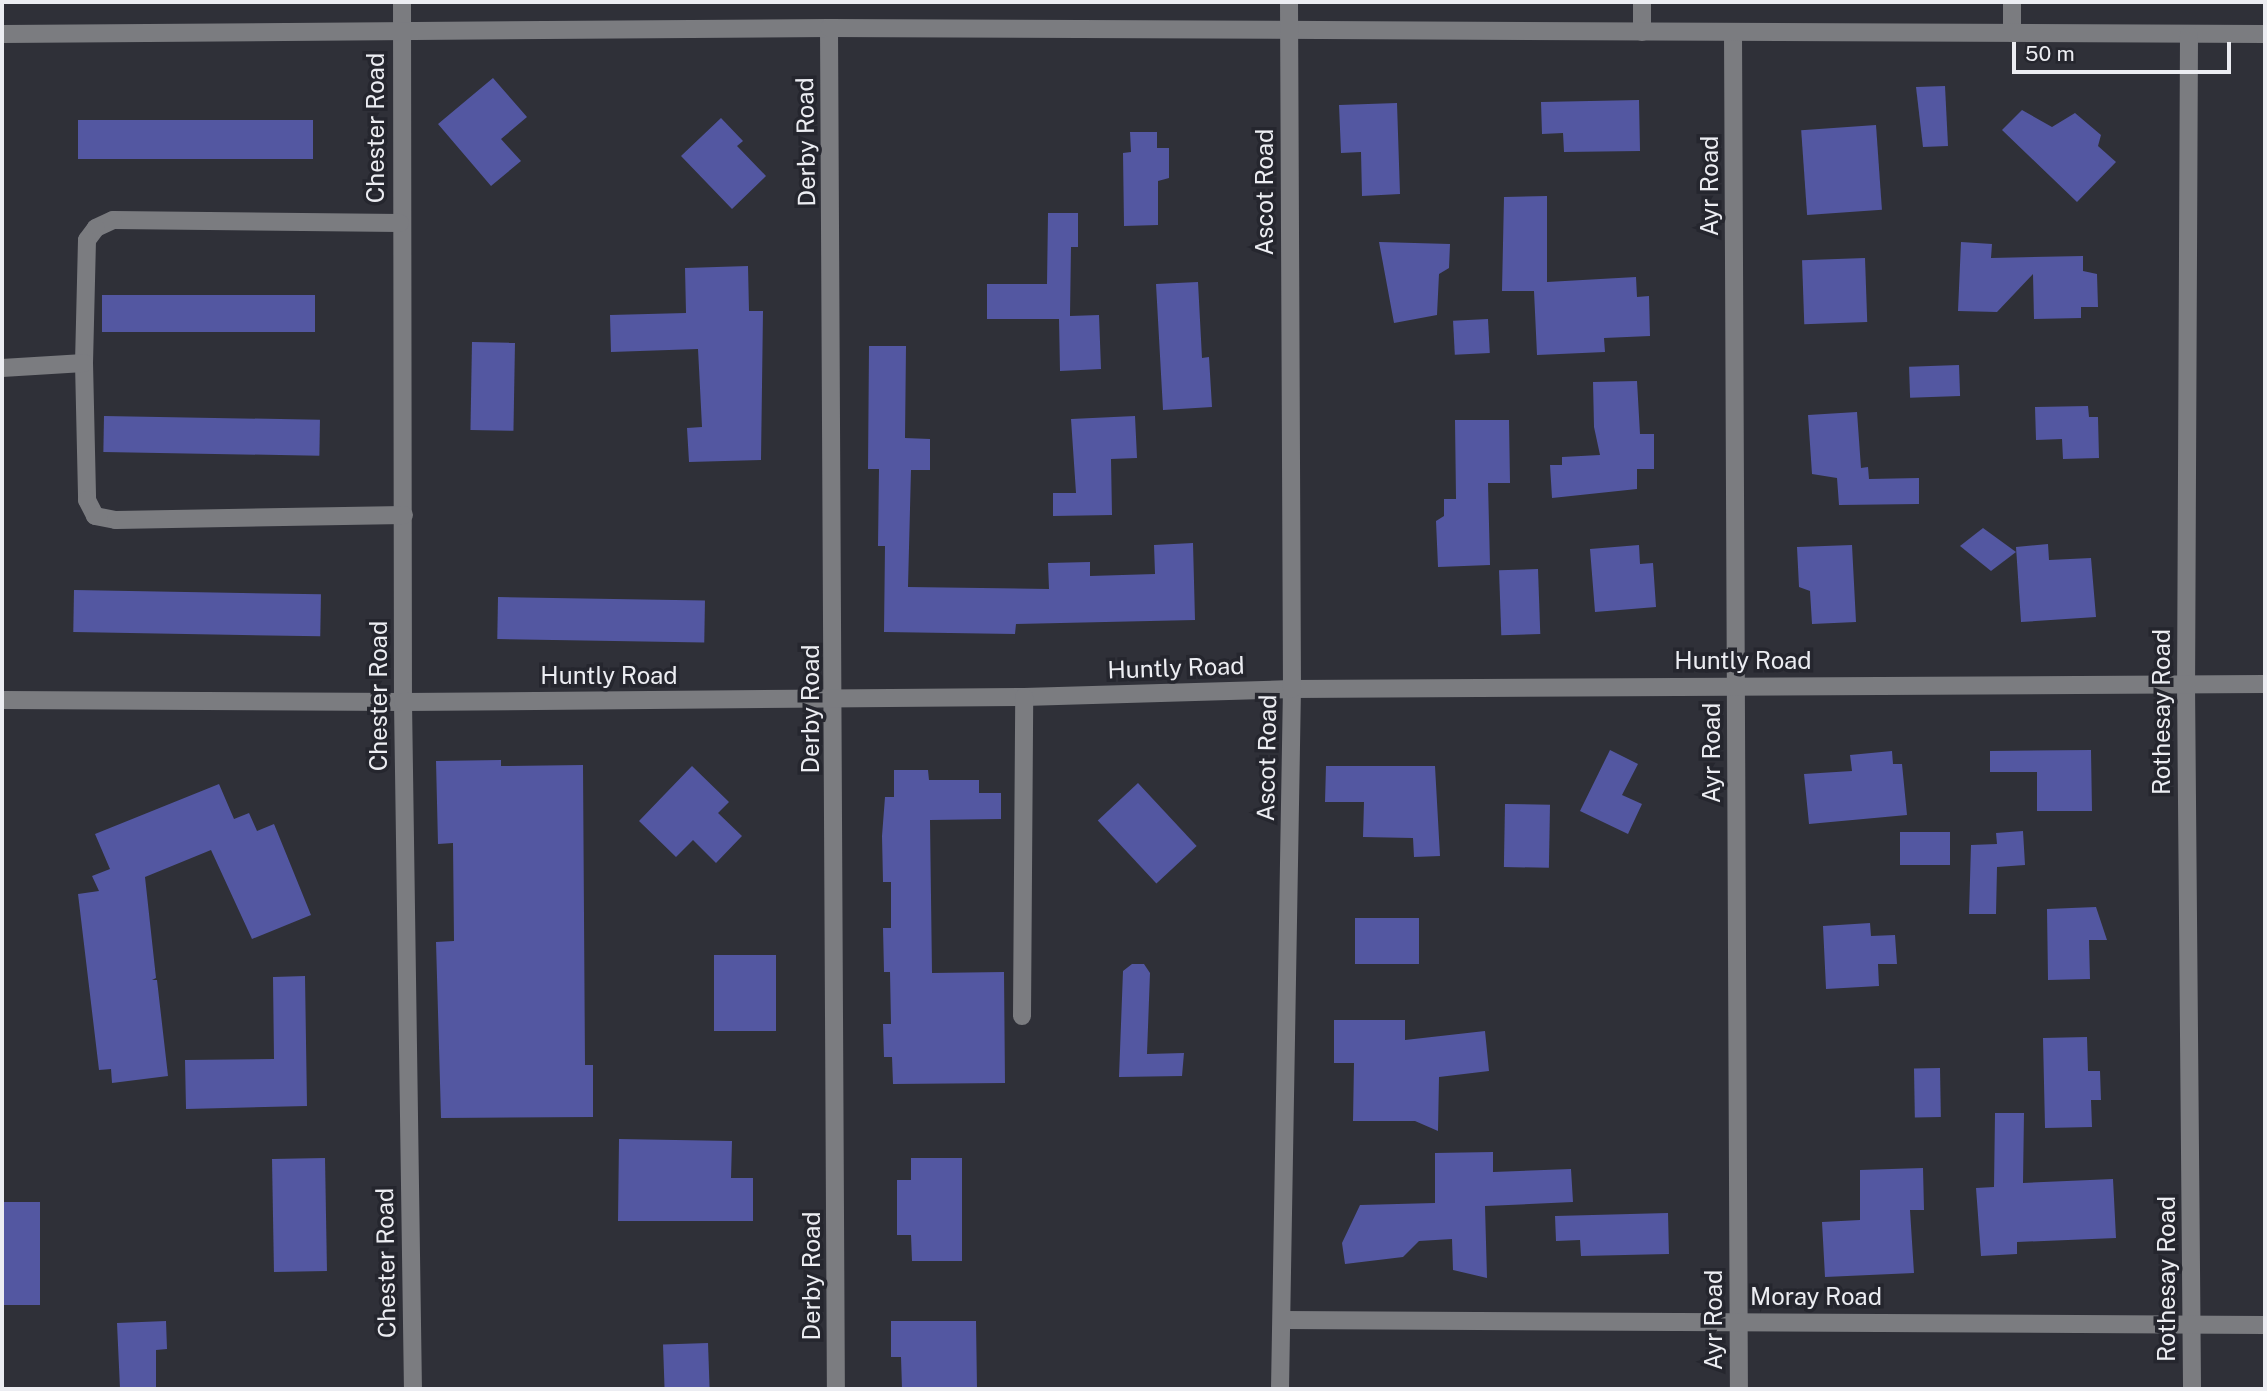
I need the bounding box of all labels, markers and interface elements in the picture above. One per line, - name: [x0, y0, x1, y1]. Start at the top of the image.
- scale bar: [2015, 28, 2234, 72]
- text: 50 m: [2025, 41, 2075, 66]
- street label: Chester Road: [362, 53, 390, 203]
- street label: Derby Road: [790, 77, 822, 207]
- street label: Ascot Road: [1251, 129, 1279, 255]
- street label: Ayr Road: [1696, 136, 1724, 236]
- street label: Chester Road: [365, 621, 393, 771]
- street label: Rothesay Road: [2148, 629, 2176, 795]
- street label: Derby Road: [797, 644, 825, 774]
- street label: Huntly Road: [1674, 647, 1812, 675]
- street label: Huntly Road: [1107, 651, 1245, 685]
- street label: Huntly Road: [540, 662, 678, 690]
- street label: Ascot Road: [1251, 694, 1283, 822]
- street label: Ayr Road: [1698, 703, 1726, 803]
- street label: Chester Road: [370, 1188, 402, 1338]
- street label: Rothesay Road: [2153, 1196, 2181, 1362]
- street label: Derby Road: [798, 1211, 826, 1341]
- street label: Ayr Road: [1700, 1270, 1728, 1370]
- street label: Moray Road: [1750, 1283, 1882, 1311]

